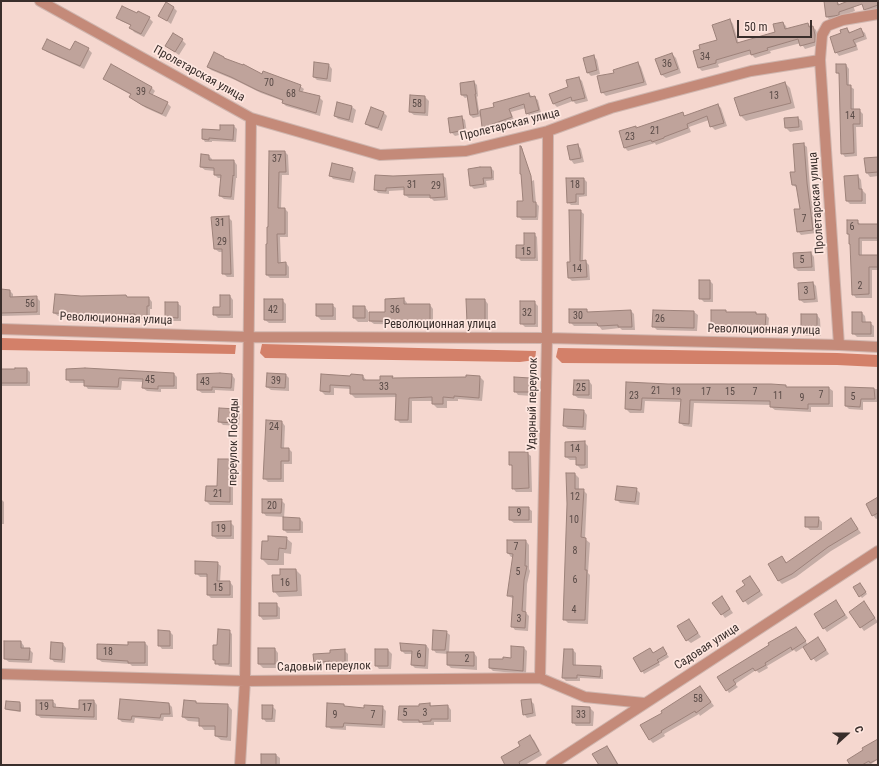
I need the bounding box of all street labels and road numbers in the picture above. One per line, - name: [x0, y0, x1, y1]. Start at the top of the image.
- street label: Пролетарская улица: [151, 43, 247, 105]
- street label: Пролетарская улица: [459, 106, 561, 144]
- street label: Пролетарская улица: [806, 151, 828, 255]
- street label: Революционная улица: [59, 310, 173, 328]
- street label: Революционная улица: [384, 318, 496, 332]
- street label: Революционная улица: [708, 322, 820, 338]
- street label: Ударный переулок: [525, 357, 541, 451]
- street label: переулок Победы: [226, 398, 242, 486]
- street label: Садовая улица: [672, 621, 742, 673]
- street label: Садовый переулок: [277, 659, 371, 675]

